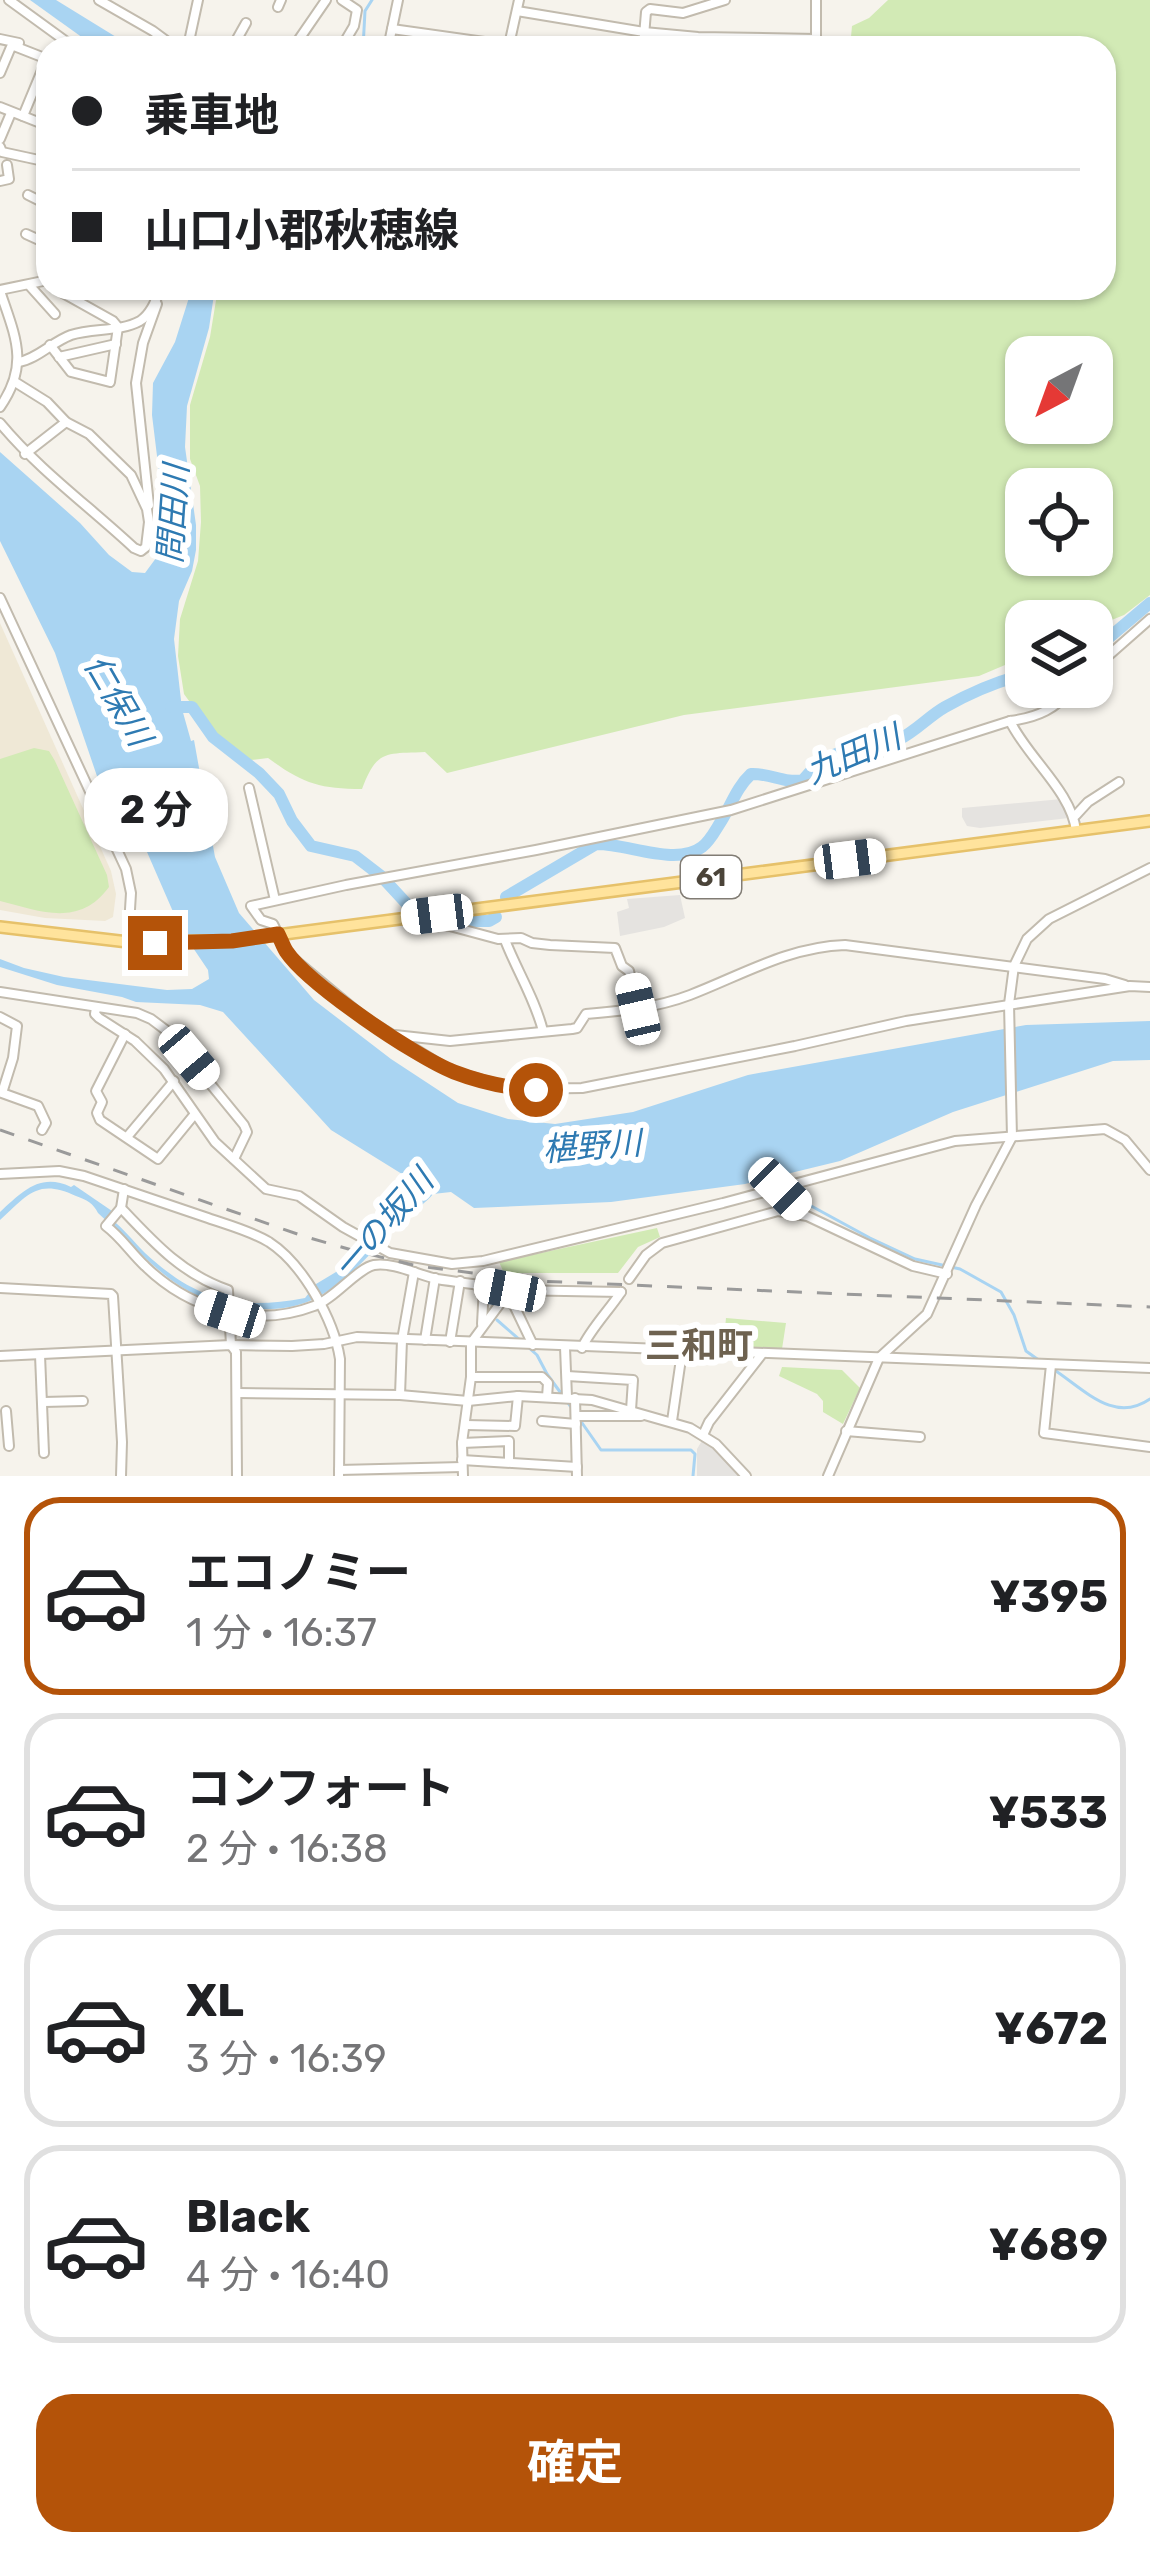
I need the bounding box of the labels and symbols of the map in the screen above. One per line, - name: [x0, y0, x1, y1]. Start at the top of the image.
- north arrow: [1005, 336, 1113, 444]
- water label: 問田川: [150, 460, 196, 565]
- water label: 仁保川: [76, 647, 161, 755]
- water label: 九田川: [800, 716, 909, 791]
- callout: 2 分: [83, 769, 227, 853]
- car: [812, 837, 888, 881]
- road number: 61: [681, 856, 741, 898]
- car: [399, 892, 475, 936]
- route end: [128, 916, 182, 970]
- car: [612, 970, 664, 1048]
- car: [152, 1018, 226, 1096]
- route start: [509, 1063, 563, 1117]
- water label: 椹野川: [541, 1123, 646, 1169]
- car: [742, 1151, 818, 1227]
- water label: 一の坂川: [325, 1159, 443, 1287]
- car: [471, 1265, 549, 1315]
- car: [190, 1286, 270, 1342]
- district label: 三和町: [645, 1324, 753, 1367]

